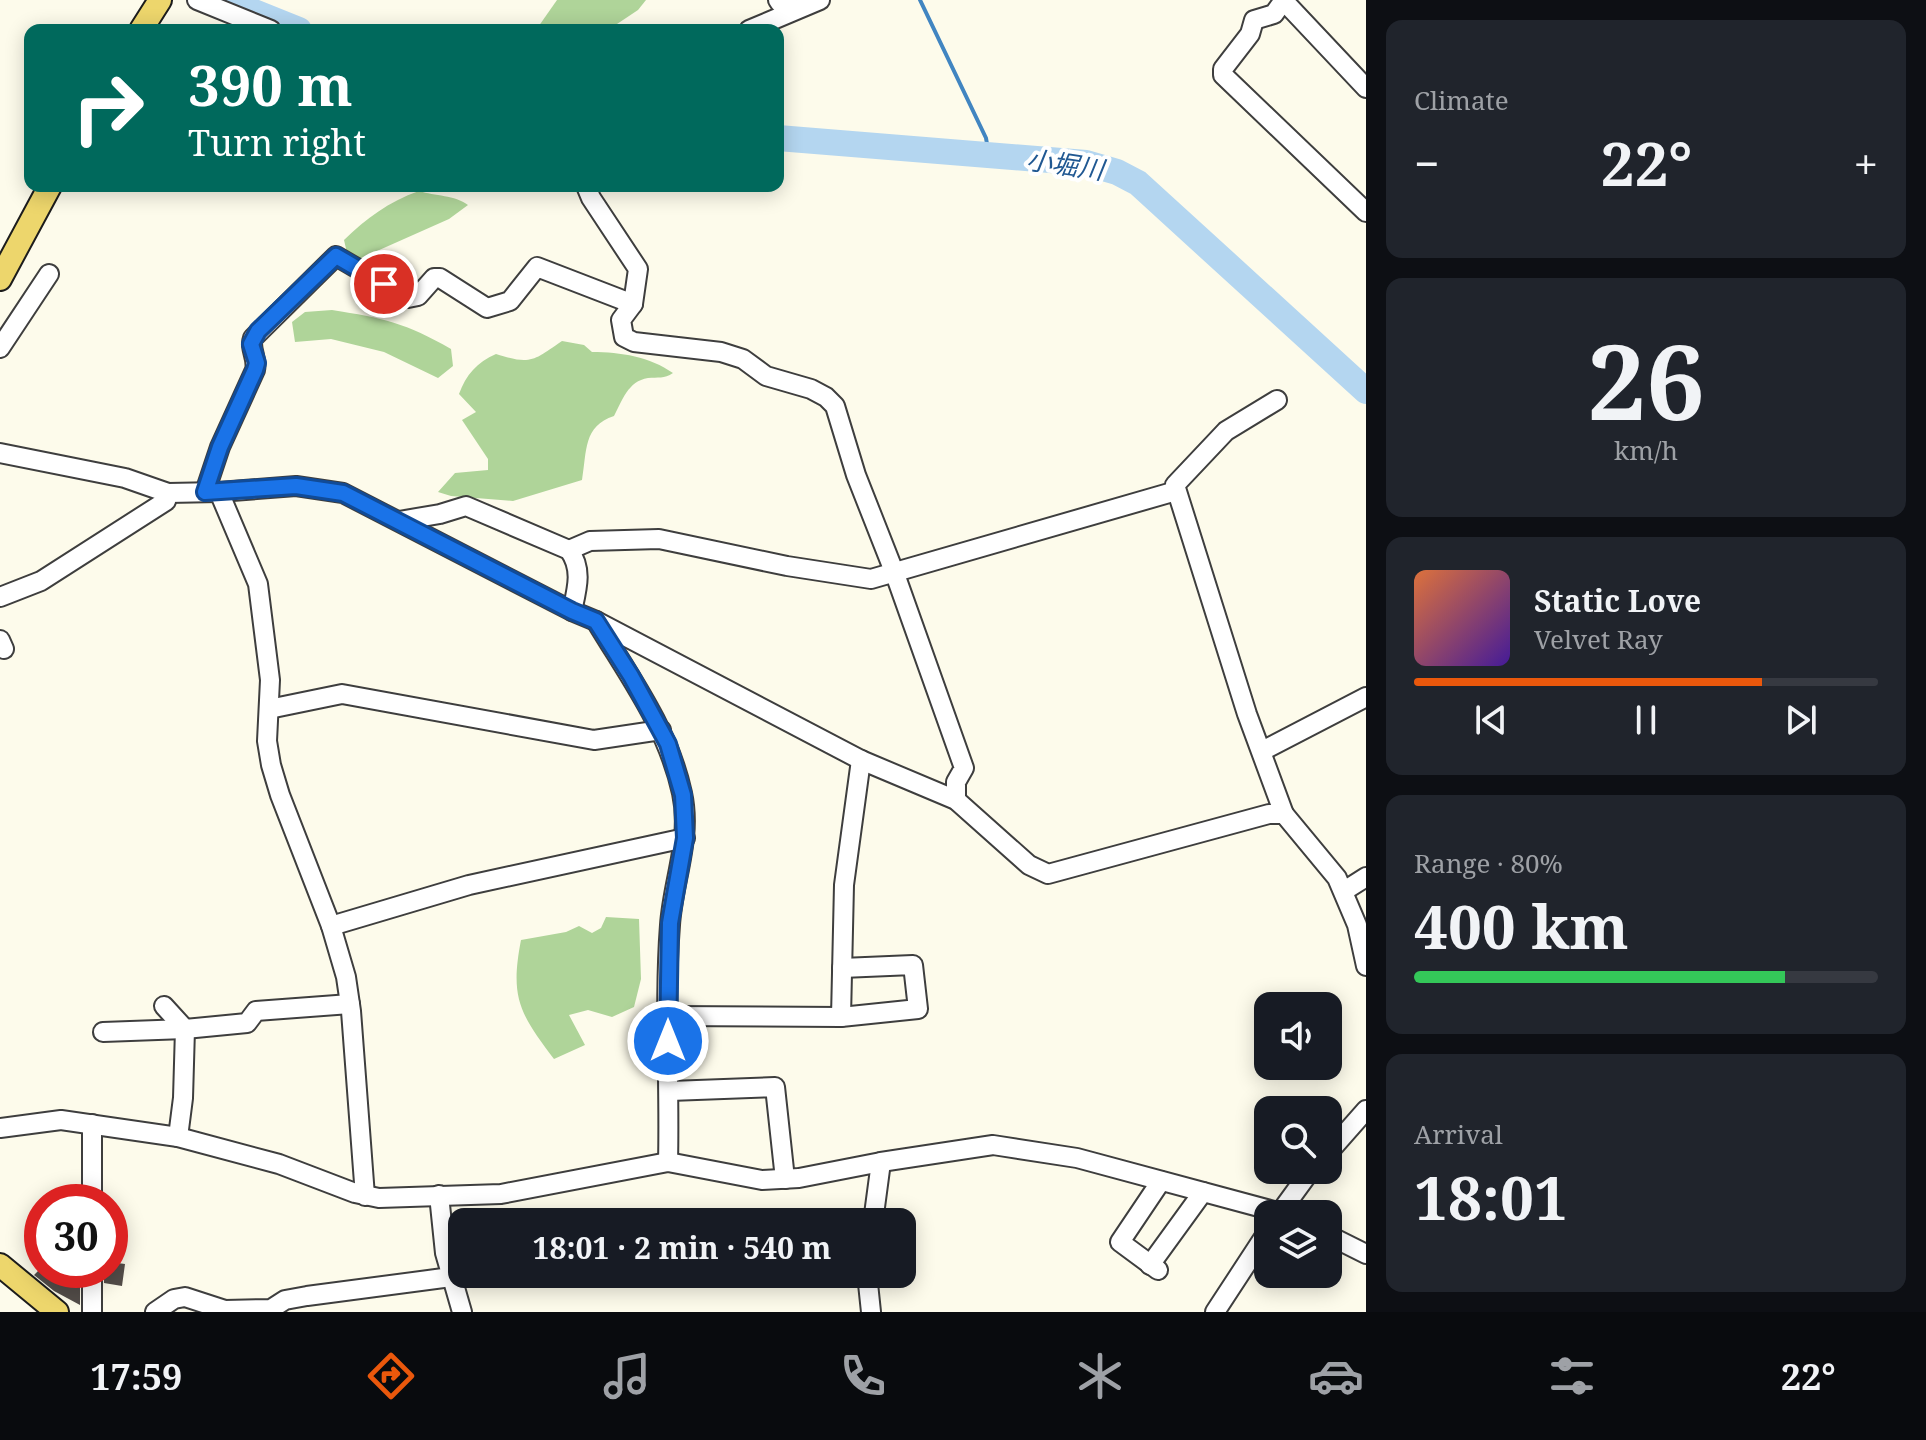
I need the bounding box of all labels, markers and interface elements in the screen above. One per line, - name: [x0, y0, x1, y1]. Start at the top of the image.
- text: 390 m: [188, 46, 353, 122]
- icon: right: [56, 56, 160, 160]
- text: Climate: [1414, 82, 1509, 118]
- text: Turn right: [188, 118, 366, 167]
- text: 22°: [1601, 122, 1692, 204]
- text: −: [1414, 133, 1439, 193]
- text: +: [1853, 133, 1878, 193]
- water label: 小堀川: [1024, 141, 1109, 188]
- pin: [350, 250, 418, 318]
- icon: arrive: [362, 262, 406, 306]
- text: 26: [1587, 309, 1705, 450]
- text: km/h: [1614, 432, 1678, 468]
- text: Static Love: [1534, 580, 1701, 621]
- text: Velvet Ray: [1534, 621, 1663, 657]
- icon: previous: [1469, 698, 1513, 742]
- icon: pause: [1624, 698, 1668, 742]
- icon: next: [1779, 698, 1823, 742]
- text: Range · 80%: [1414, 845, 1563, 881]
- text: 400 km: [1414, 885, 1629, 967]
- map controls: [1254, 992, 1342, 1288]
- button: sound: [1254, 992, 1342, 1080]
- position arrow: [626, 999, 710, 1083]
- button: search: [1254, 1096, 1342, 1184]
- text: Arrival: [1414, 1116, 1503, 1152]
- text: 18:01: [1414, 1156, 1568, 1238]
- speed limit sign: 30: [24, 1184, 128, 1288]
- button: layers: [1254, 1200, 1342, 1288]
- text: 18:01 · 2 min · 540 m: [533, 1227, 831, 1268]
- icon: directions: [363, 1348, 419, 1404]
- icon: music: [599, 1348, 655, 1404]
- icon: phone: [835, 1348, 891, 1404]
- icon: climate: [1072, 1348, 1128, 1404]
- icon: car: [1308, 1348, 1364, 1404]
- icon: filters: [1544, 1348, 1600, 1404]
- text: 17:59: [90, 1352, 182, 1401]
- text: 22°: [1781, 1352, 1836, 1401]

